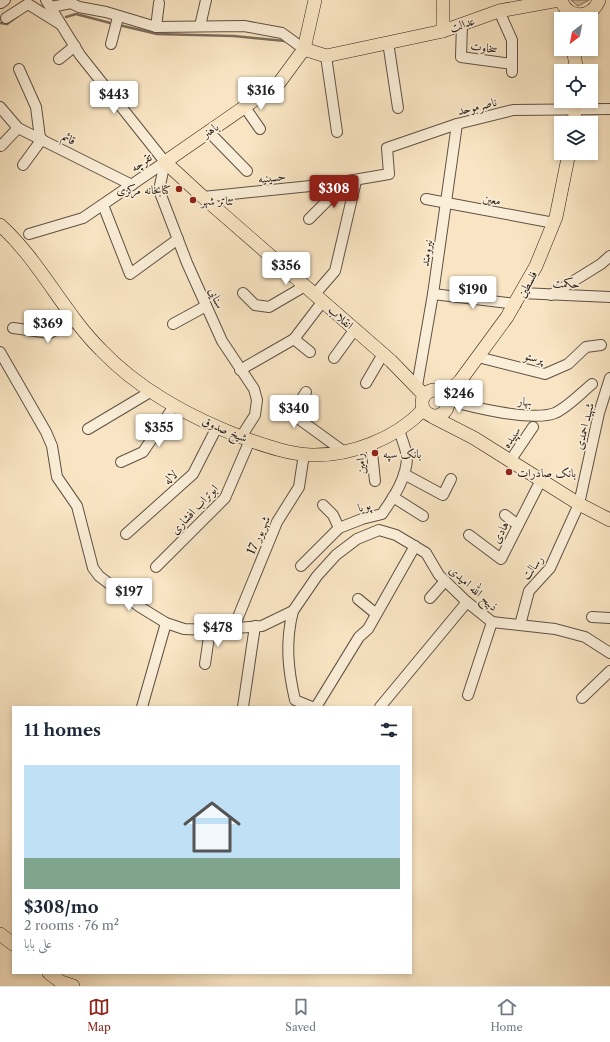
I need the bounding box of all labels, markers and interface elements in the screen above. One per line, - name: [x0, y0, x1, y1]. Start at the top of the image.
- street label: عدالت: [447, 12, 477, 35]
- north arrow: [554, 12, 598, 56]
- map controls: [554, 12, 598, 160]
- street label: سخاوت: [469, 38, 499, 57]
- button: locate: [554, 64, 598, 108]
- pin: $316: [237, 77, 285, 111]
- pin: $443: [90, 81, 138, 115]
- text: $316: [247, 82, 275, 98]
- text: $443: [99, 86, 129, 102]
- street label: ناصرموحد: [456, 94, 498, 119]
- button: layers: [554, 116, 598, 160]
- street label: باهنر: [197, 119, 221, 142]
- street label: قائم: [58, 128, 78, 151]
- street label: تقرچه: [127, 149, 156, 176]
- street label: حسینیه: [257, 168, 287, 186]
- pin: $308: [310, 175, 358, 209]
- text: $308: [319, 180, 349, 196]
- place label: کتابخانه مرکزی: [117, 182, 171, 199]
- marker: کتابخانه مرکزی: [174, 184, 184, 194]
- street label: معین: [482, 190, 502, 208]
- place label: تئاتر شهر: [199, 193, 234, 209]
- marker: تئاتر شهر: [188, 195, 198, 205]
- street label: نیرومند: [417, 239, 436, 268]
- pin: $356: [262, 252, 310, 286]
- text: $356: [271, 257, 301, 273]
- street label: فلسطین: [514, 268, 540, 300]
- street label: حکمت: [552, 275, 580, 291]
- pin: $190: [449, 276, 497, 310]
- text: $190: [458, 281, 488, 297]
- street label: سنایی: [205, 285, 228, 311]
- street label: انقلاب: [325, 302, 357, 333]
- pin: $369: [24, 310, 72, 344]
- text: $369: [33, 315, 63, 331]
- street label: پرستو: [522, 347, 547, 368]
- pin: $246: [435, 380, 483, 414]
- text: $246: [444, 385, 474, 401]
- street label: بهار: [516, 393, 533, 410]
- pin: $340: [270, 395, 318, 429]
- text: $340: [279, 400, 309, 416]
- street label: شهید احمدی: [571, 401, 598, 451]
- street label: شیخ صدوق: [199, 413, 250, 449]
- pin: $355: [135, 414, 183, 448]
- text: $355: [145, 419, 173, 435]
- street label: سپیده: [498, 423, 525, 452]
- place label: بانک سپه: [383, 446, 421, 462]
- marker: بانک سپه: [370, 448, 380, 458]
- street label: رامین: [351, 452, 369, 475]
- place label: بانک صادرات: [517, 465, 576, 480]
- street label: لاله: [160, 466, 181, 487]
- marker: بانک صادرات: [504, 467, 514, 477]
- street label: ابوتراب افشاری: [167, 481, 222, 538]
- street label: پویا: [356, 497, 373, 517]
- street label: 17 شهریور: [243, 513, 274, 557]
- street label: هادی: [488, 518, 512, 546]
- street label: رسالت: [518, 552, 546, 582]
- street label: ذبیح الله امیدی: [444, 561, 503, 617]
- pin: $197: [105, 578, 153, 612]
- text: $197: [115, 583, 143, 599]
- pin: $478: [194, 614, 242, 648]
- text: $478: [203, 619, 233, 635]
- icon: filters: [378, 719, 400, 741]
- text: 11 homes: [24, 720, 101, 740]
- icon: home: [176, 791, 248, 863]
- text: $308/mo: [24, 897, 99, 917]
- text: 2 rooms · 76 m²: [24, 917, 119, 933]
- text: علی بابا: [24, 935, 52, 951]
- tab: Map: [87, 996, 111, 1034]
- tab: Saved: [285, 996, 316, 1034]
- tab: Home: [490, 996, 523, 1034]

